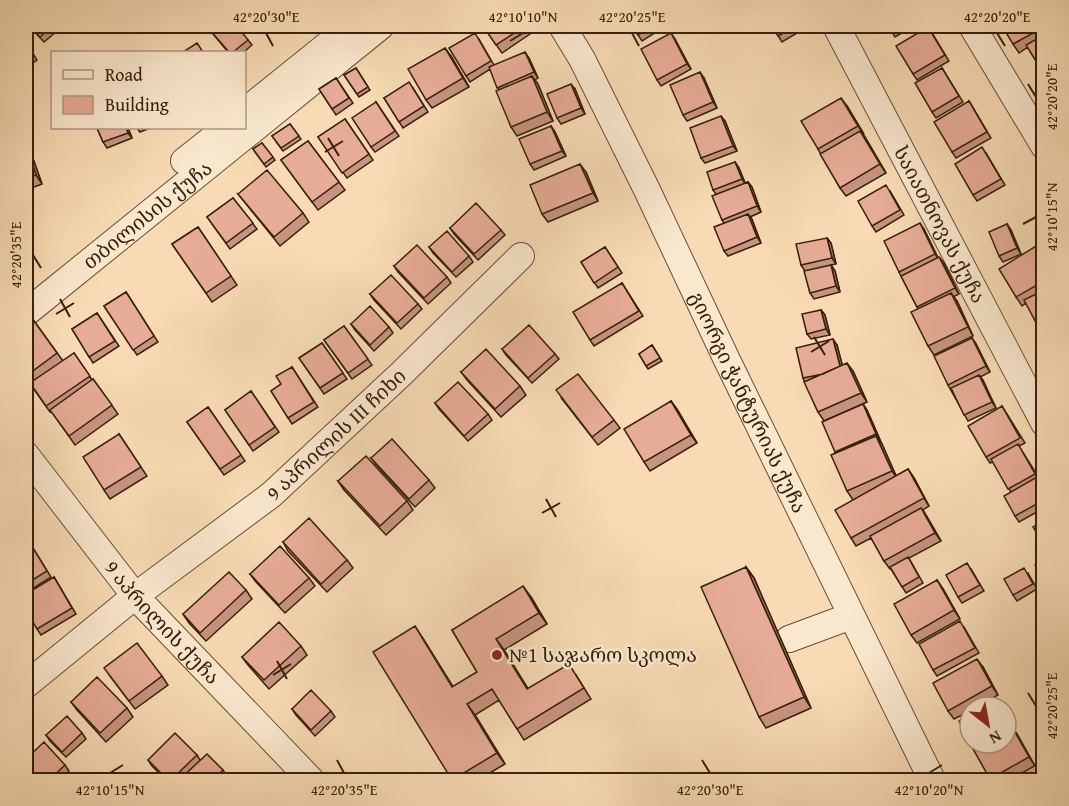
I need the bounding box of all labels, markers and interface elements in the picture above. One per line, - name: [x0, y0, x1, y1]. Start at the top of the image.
- text: 42°20'30"E: [233, 6, 300, 27]
- text: 42°10'10"N: [489, 6, 558, 27]
- text: 42°20'25"E: [599, 6, 666, 27]
- text: 42°20'20"E: [964, 6, 1031, 27]
- legend: [51, 51, 246, 129]
- text: Road: [105, 61, 143, 88]
- text: 42°20'20"E: [1041, 63, 1062, 130]
- text: Building: [105, 91, 169, 118]
- street label: საიათნოვას ქუჩა: [887, 140, 994, 308]
- street label: თბილისის ქუჩა: [76, 153, 218, 276]
- text: 42°10'15"N: [1041, 182, 1062, 251]
- text: 42°20'35"E: [5, 221, 26, 288]
- street label: გიორგი ჭანტურიას ქუჩა: [683, 286, 815, 518]
- street label: 9 აპრილის III ჩიხი: [259, 361, 412, 507]
- street label: 9 აპრილის ქუჩა: [98, 554, 227, 690]
- place label: №1 საჯარო სკოლა: [509, 640, 697, 669]
- marker: №1 საჯარო სკოლა: [490, 648, 504, 662]
- text: 42°20'25"E: [1041, 672, 1062, 739]
- north arrow: [958, 695, 1018, 755]
- text: N: [985, 725, 1006, 751]
- text: 42°10'15"N: [76, 779, 145, 800]
- text: 42°20'35"E: [311, 779, 378, 800]
- text: 42°20'30"E: [677, 779, 744, 800]
- text: 42°10'20"N: [895, 779, 964, 800]

